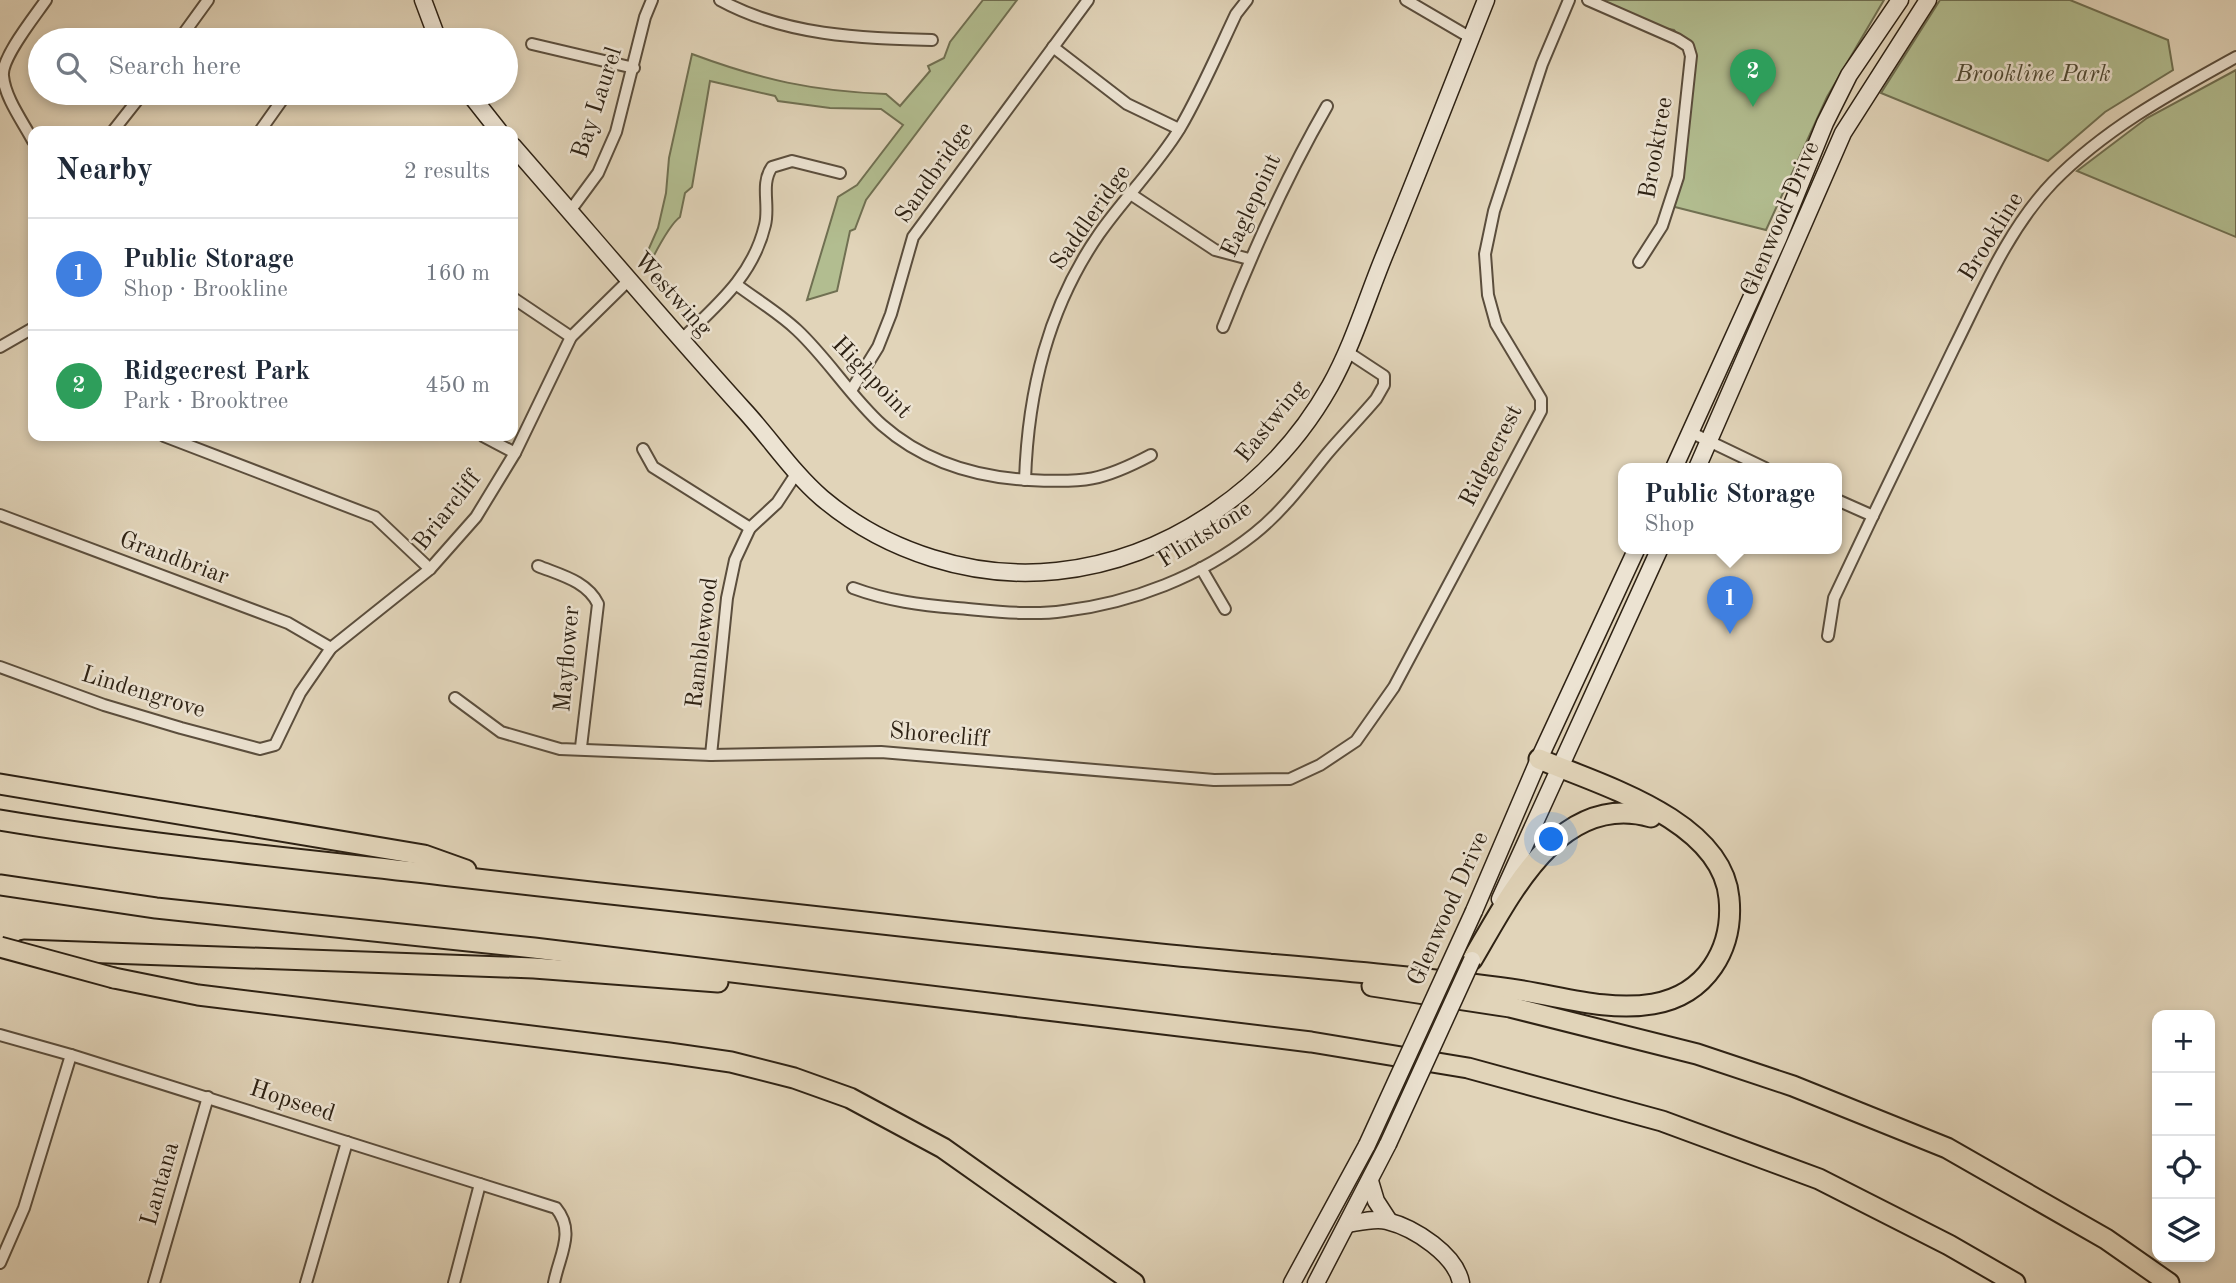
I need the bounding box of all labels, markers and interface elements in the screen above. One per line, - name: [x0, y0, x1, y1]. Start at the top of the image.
- search box: [28, 28, 518, 105]
- street label: Bay Laurel: [569, 44, 627, 162]
- icon: search: [52, 48, 90, 86]
- pin: 2: [1730, 49, 1776, 107]
- text: Search here: [108, 54, 241, 80]
- park label: Brookline Park: [1954, 63, 2111, 87]
- street label: Brooktree: [1636, 95, 1678, 201]
- street label: Sandbridge: [892, 118, 978, 228]
- street label: Glenwood Drive: [1738, 138, 1824, 300]
- street label: Eaglepoint: [1218, 151, 1286, 261]
- text: Nearby: [56, 156, 153, 186]
- text: 2 results: [404, 160, 490, 183]
- street label: Saddleridge: [1046, 161, 1136, 275]
- street label: Brookline: [1955, 188, 2029, 286]
- text: Public Storage: [123, 247, 294, 273]
- street label: Westwing: [628, 248, 716, 342]
- text: 1: [72, 262, 86, 285]
- text: 160 m: [425, 262, 490, 285]
- text: Shop · Brookline: [123, 278, 288, 301]
- street label: Highpoint: [826, 332, 916, 424]
- text: Ridgecrest Park: [123, 359, 310, 385]
- text: 2: [72, 374, 86, 397]
- text: 450 m: [425, 374, 490, 397]
- street label: Eastwing: [1232, 376, 1312, 468]
- text: Park · Brooktree: [123, 390, 288, 413]
- street label: Ridgecrest: [1456, 401, 1528, 511]
- popup: [1618, 463, 1842, 554]
- street label: Briarcliff: [410, 466, 487, 555]
- text: Public Storage: [1644, 482, 1816, 508]
- street label: Flintstone: [1154, 497, 1256, 573]
- text: Shop: [1644, 513, 1694, 536]
- street label: Grandbriar: [116, 528, 232, 590]
- street label: Ramblewood: [683, 576, 723, 710]
- pin: 1: [1707, 576, 1753, 634]
- street label: Mayflower: [551, 605, 585, 713]
- street label: Lindengrove: [78, 663, 208, 723]
- street label: Shorecliff: [888, 720, 991, 752]
- your location: [1534, 822, 1568, 856]
- street label: Glenwood Drive: [1404, 828, 1494, 990]
- map controls: [2152, 1010, 2215, 1262]
- button: +: [2152, 1010, 2215, 1073]
- button: −: [2152, 1073, 2215, 1136]
- street label: Hopseed: [246, 1077, 338, 1127]
- button: locate: [2152, 1136, 2215, 1199]
- street label: Lantana: [138, 1139, 184, 1229]
- button: layers: [2152, 1199, 2215, 1262]

